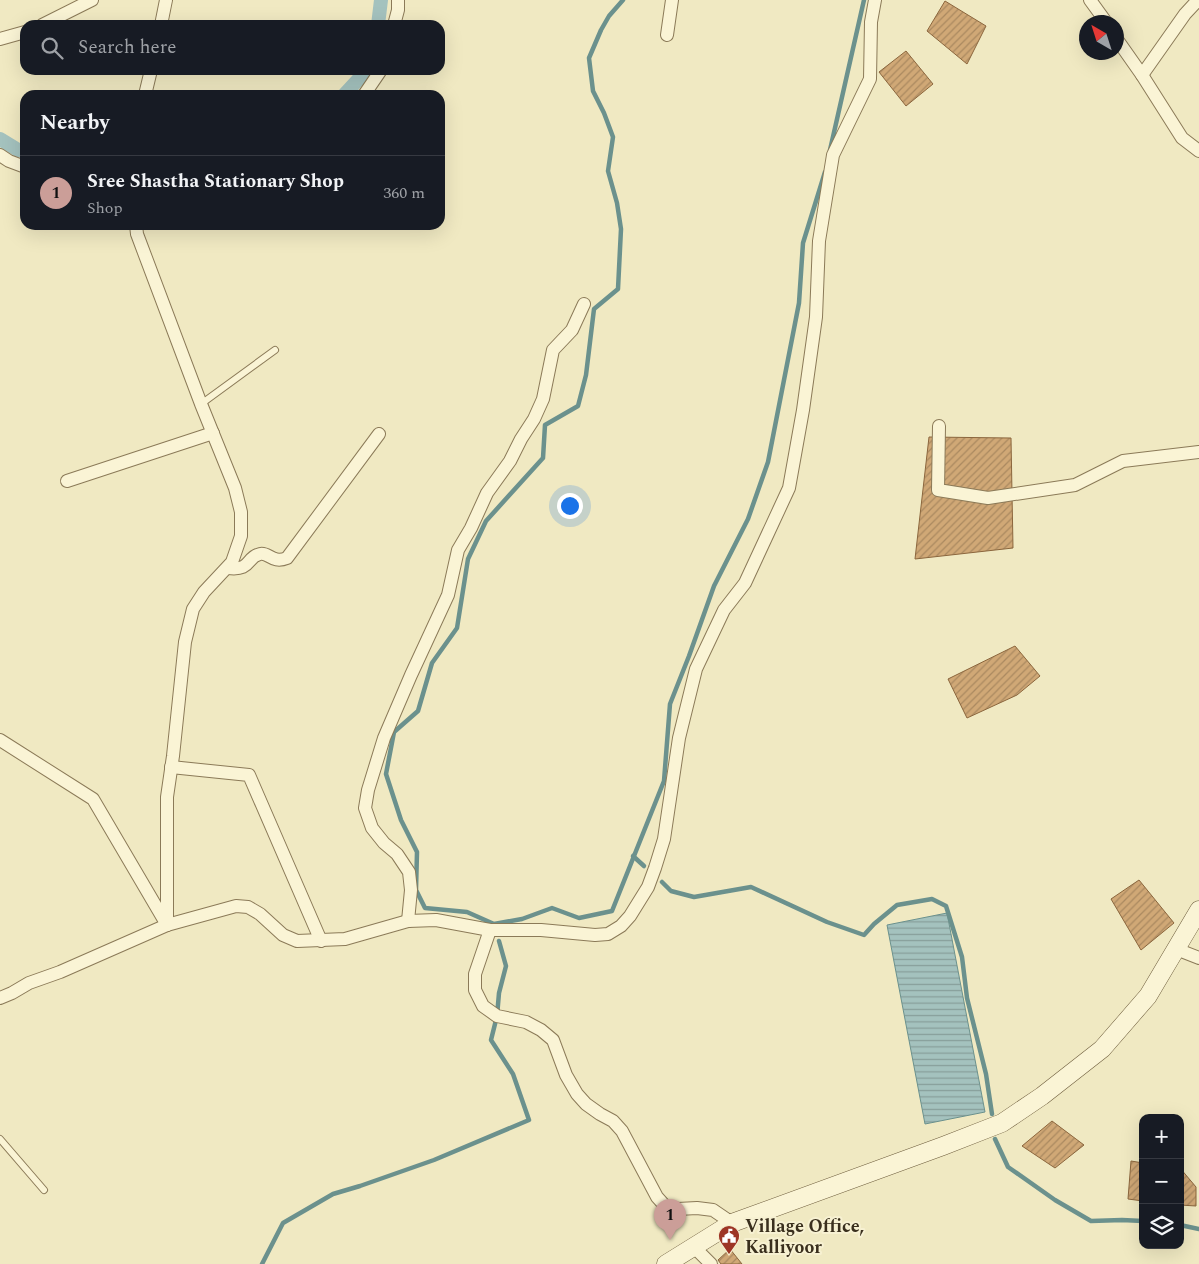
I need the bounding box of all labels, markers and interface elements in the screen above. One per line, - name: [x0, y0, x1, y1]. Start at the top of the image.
- north arrow: [1079, 15, 1124, 60]
- search box: [20, 20, 445, 75]
- text: Search here: [78, 33, 177, 62]
- icon: search: [38, 34, 66, 62]
- text: Nearby: [40, 107, 110, 139]
- text: Sree Shastha Stationary Shop: [87, 167, 344, 196]
- text: 1: [52, 181, 60, 205]
- text: 360 m: [383, 181, 425, 205]
- text: Shop: [87, 196, 123, 220]
- your location: [557, 493, 583, 519]
- map controls: [1139, 1114, 1184, 1249]
- button: +: [1139, 1114, 1184, 1159]
- button: −: [1139, 1159, 1184, 1204]
- pin: 1: [654, 1199, 686, 1240]
- button: layers: [1139, 1204, 1184, 1249]
- place label: Village Office, Kalliyoor: [745, 1213, 864, 1261]
- public building icon: Village Office, Kalliyoor: [717, 1224, 741, 1255]

